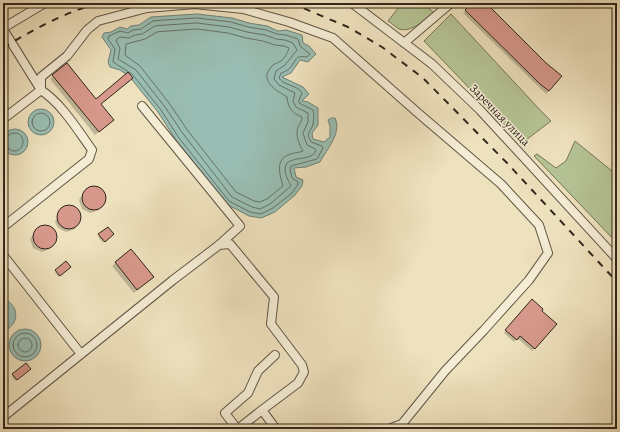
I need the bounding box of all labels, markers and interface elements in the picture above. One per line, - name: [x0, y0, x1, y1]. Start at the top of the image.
- street label: Заречная улица: [466, 80, 534, 150]

